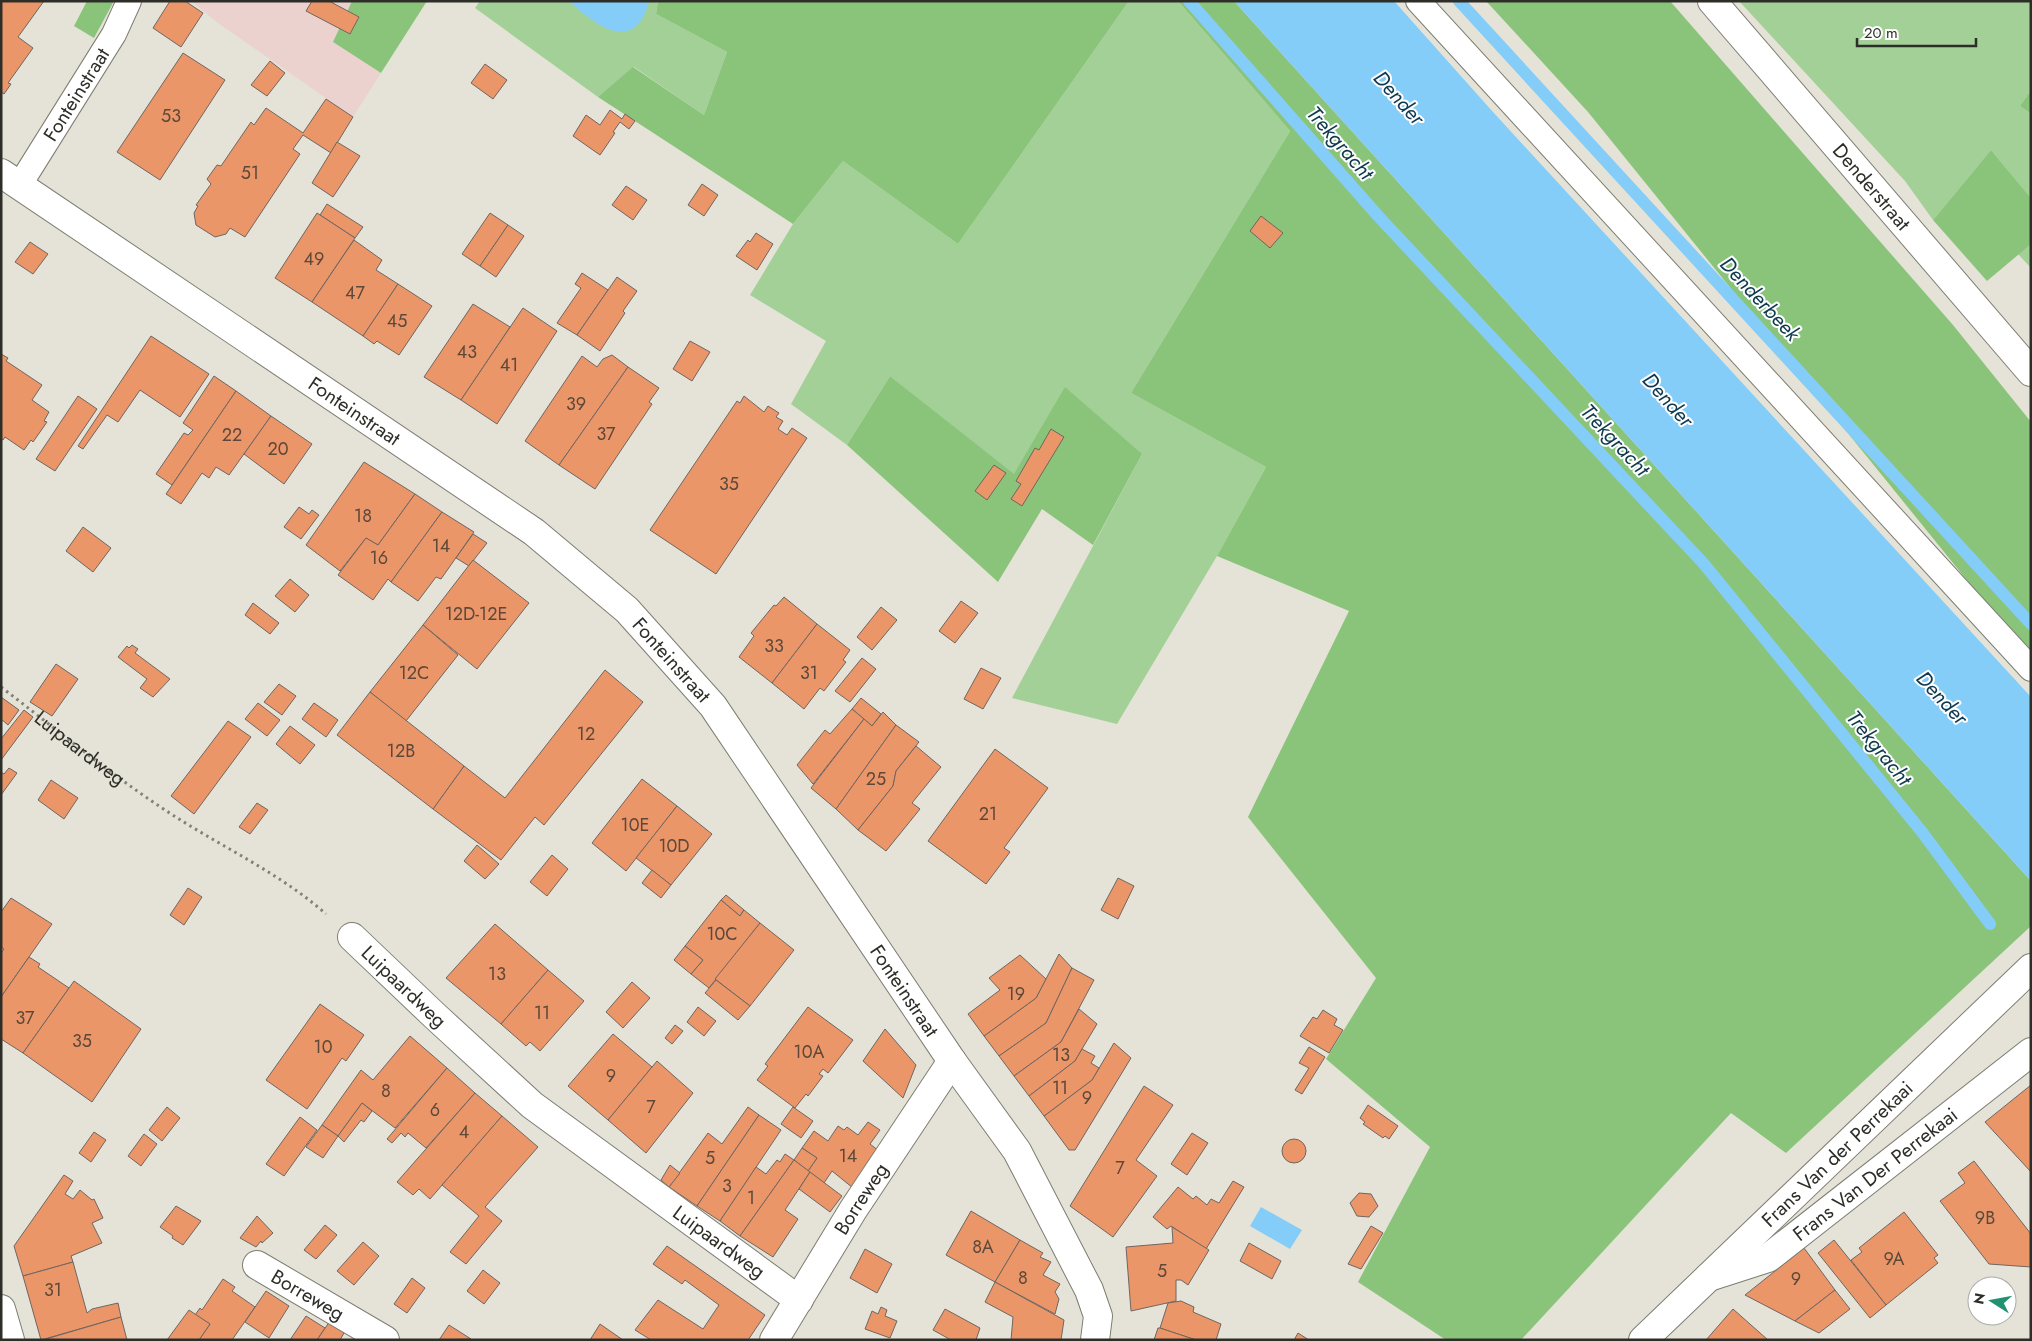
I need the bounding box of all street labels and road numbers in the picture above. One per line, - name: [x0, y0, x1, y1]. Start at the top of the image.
- street label: Fonteinstraat: [36, 42, 117, 147]
- street label: Denderstraat: [1826, 137, 1918, 237]
- street label: Fonteinstraat: [302, 369, 406, 453]
- street label: Fonteinstraat: [626, 611, 718, 709]
- street label: Luipaardweg: [28, 704, 132, 793]
- street label: Luipaardweg: [355, 939, 453, 1034]
- street label: Fonteinstraat: [863, 939, 946, 1043]
- street label: Frans Van der Perrekaai: [1755, 1074, 1919, 1234]
- street label: Frans Van Der Perrekaai: [1786, 1100, 1964, 1248]
- street label: Borreweg: [827, 1157, 895, 1240]
- street label: Luipaardweg: [667, 1198, 771, 1285]
- street label: Borreweg: [266, 1262, 350, 1328]

